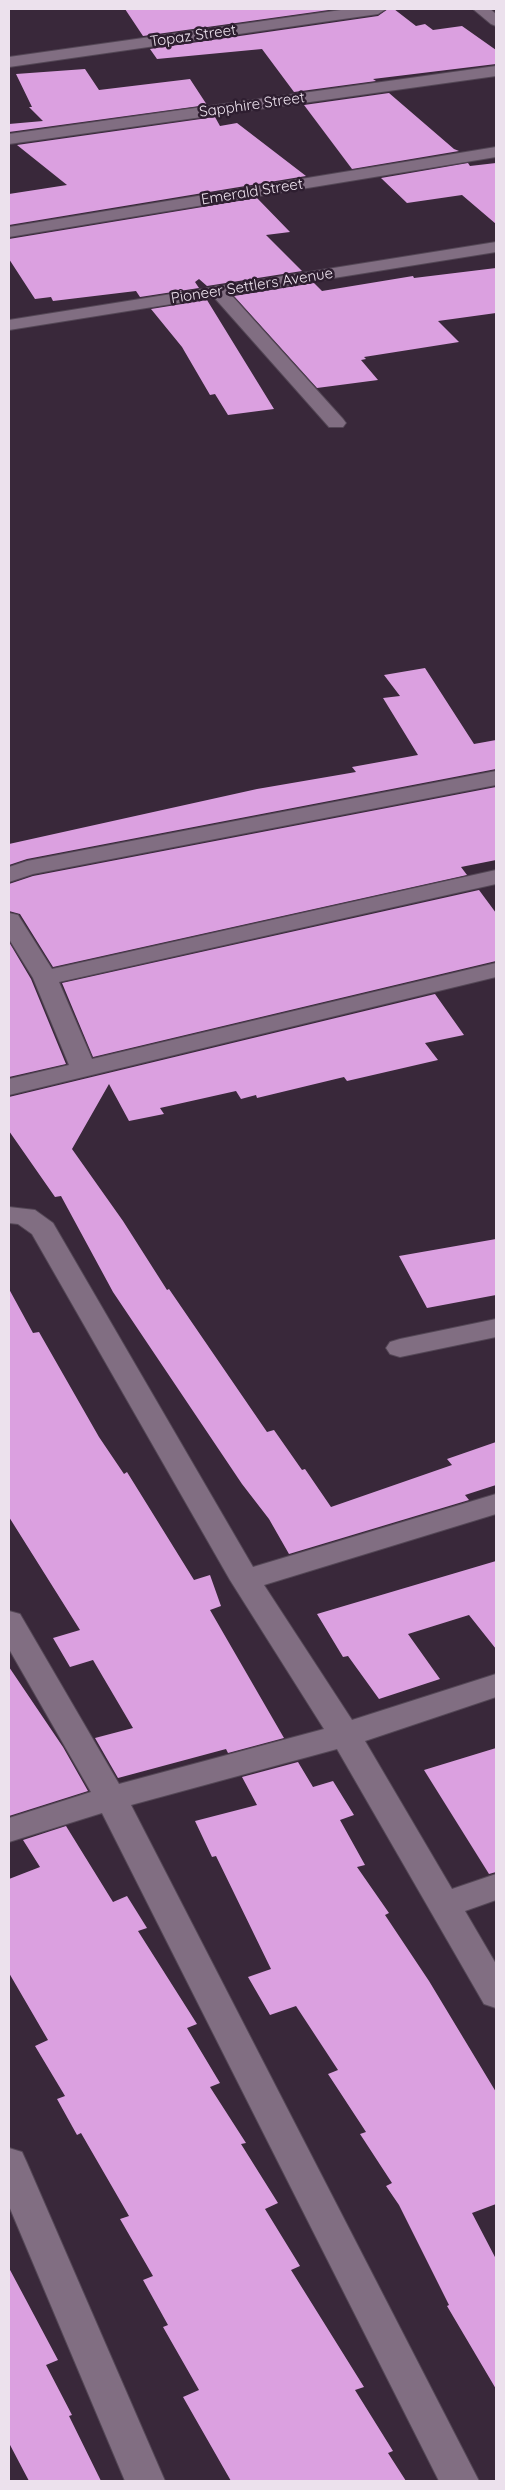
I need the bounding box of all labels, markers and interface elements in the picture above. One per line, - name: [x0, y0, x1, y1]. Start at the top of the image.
- street label: Topaz Street: [149, 21, 237, 51]
- street label: Sapphire Street: [198, 89, 306, 121]
- street label: Emerald Street: [200, 175, 304, 209]
- street label: Pioneer Settlers Avenue: [170, 264, 334, 308]

